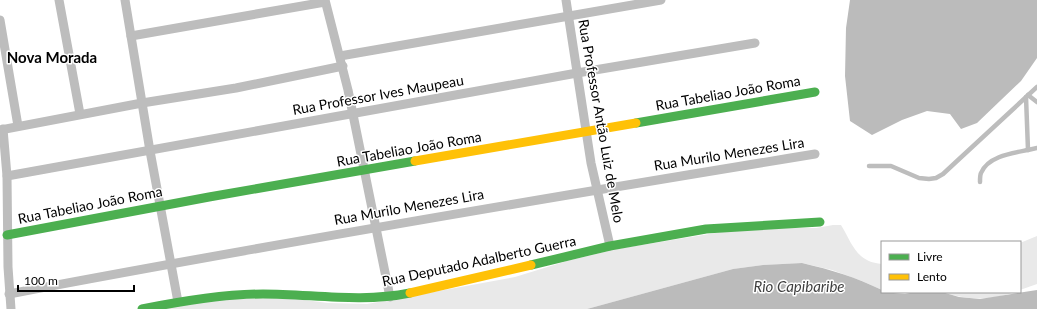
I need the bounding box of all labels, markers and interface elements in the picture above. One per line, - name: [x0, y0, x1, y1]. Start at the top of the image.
- street label: Rua Professor Antão Luiz de Melo: [575, 18, 628, 224]
- district label: Nova Morada: [7, 48, 97, 66]
- street label: Rua Professor Ives Maupeau: [291, 71, 465, 118]
- street label: Rua Tabeliao João Roma: [654, 71, 802, 114]
- street label: Rua Tabeliao João Roma: [335, 127, 483, 170]
- street label: Rua Murilo Menezes Lira: [653, 133, 805, 174]
- street label: Rua Tabeliao João Roma: [16, 182, 164, 227]
- street label: Rua Murilo Menezes Lira: [333, 185, 485, 228]
- street label: Rua Deputado Adalberto Guerra: [380, 232, 577, 289]
- legend: [881, 241, 1021, 293]
- text: Livre: [917, 249, 943, 264]
- scale bar: [18, 267, 134, 293]
- text: Lento: [917, 269, 947, 284]
- text: 100 m: [24, 273, 58, 288]
- water label: Rio Capibaribe: [754, 277, 844, 295]

